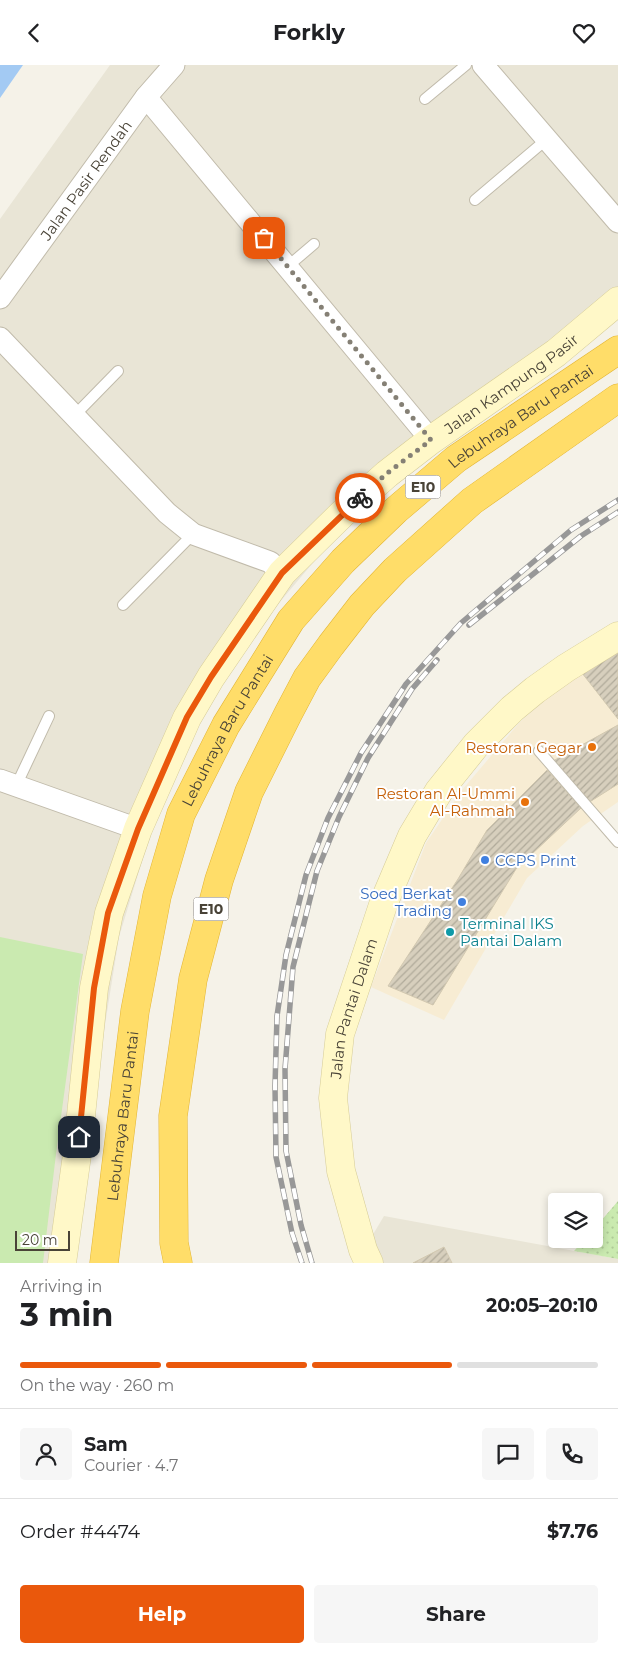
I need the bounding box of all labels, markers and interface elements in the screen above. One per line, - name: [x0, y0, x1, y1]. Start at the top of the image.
- icon: back: [20, 19, 48, 47]
- text: Forkly: [273, 19, 345, 46]
- icon: heart: [570, 19, 598, 47]
- street label: Jalan Pasir Rendah: [35, 116, 136, 244]
- pin: [243, 217, 285, 259]
- icon: bag: [250, 224, 278, 252]
- street label: Jalan Kampung Pasir: [440, 329, 582, 438]
- street label: Lebuhraya Baru Pantai: [444, 360, 597, 472]
- courier: [335, 473, 385, 523]
- road number: E10: [406, 476, 440, 499]
- icon: bike: [346, 484, 374, 512]
- street label: Lebuhraya Baru Pantai: [177, 651, 277, 809]
- place label: Restoran Gegar: [465, 738, 582, 757]
- marker: Restoran Gegar: [586, 741, 598, 753]
- place label: Restoran Al-Ummi Al-Rahmah: [376, 784, 515, 820]
- marker: Restoran Al-Ummi Al-Rahmah: [519, 796, 531, 808]
- place label: CCPS Print: [495, 851, 576, 870]
- marker: CCPS Print: [479, 854, 491, 866]
- place label: Soed Berkat Trading: [360, 884, 452, 920]
- marker: Soed Berkat Trading: [456, 896, 468, 908]
- road number: E10: [194, 897, 228, 921]
- place label: Terminal IKS Pantai Dalam: [460, 914, 562, 950]
- marker: Terminal IKS Pantai Dalam: [444, 926, 456, 938]
- street label: Jalan Pantai Dalam: [326, 935, 381, 1081]
- street label: Lebuhraya Baru Pantai: [102, 1030, 142, 1202]
- pin: [58, 1116, 100, 1158]
- icon: home: [65, 1123, 93, 1151]
- map controls: [548, 1193, 603, 1248]
- button: layers: [548, 1193, 603, 1248]
- scale bar: [15, 1228, 70, 1251]
- text: 20 m: [22, 1231, 58, 1249]
- text: Arriving in: [20, 1277, 102, 1296]
- text: 20:05–20:10: [486, 1294, 598, 1317]
- text: 3 min: [20, 1295, 113, 1334]
- text: On the way · 260 m: [20, 1376, 174, 1395]
- button: person: [20, 1428, 72, 1480]
- button: chat: [482, 1428, 534, 1480]
- button: phone: [546, 1428, 598, 1480]
- text: Sam: [84, 1433, 128, 1456]
- text: Courier · 4.7: [84, 1456, 178, 1475]
- text: Order #4474: [20, 1520, 140, 1543]
- text: $7.76: [547, 1520, 598, 1543]
- button: Help: [20, 1585, 304, 1643]
- button: Share: [314, 1585, 598, 1643]

